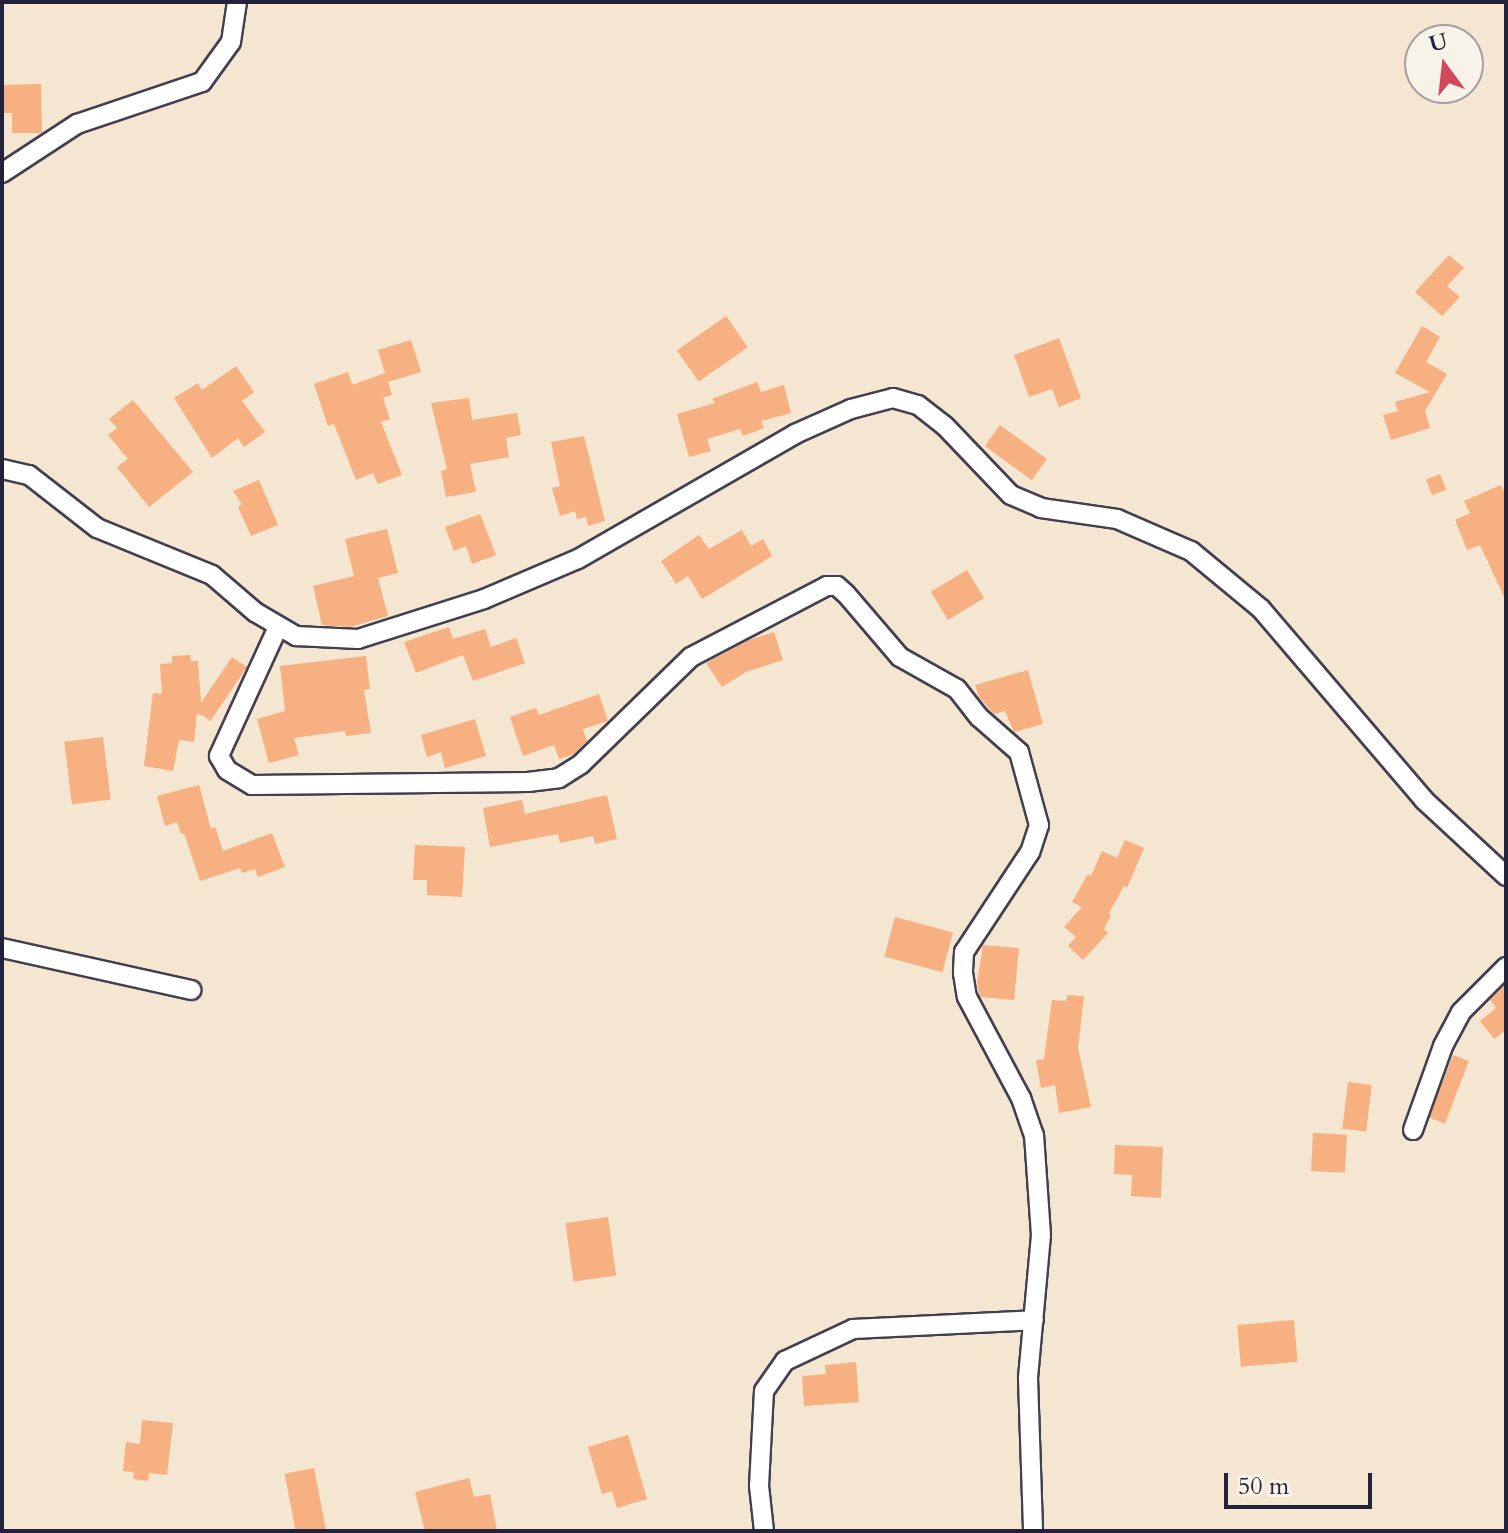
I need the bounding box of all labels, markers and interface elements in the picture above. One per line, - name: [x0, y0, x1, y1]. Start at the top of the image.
- north arrow: [1404, 24, 1484, 104]
- text: U: [1426, 26, 1451, 60]
- scale bar: [1228, 1457, 1376, 1507]
- text: 50 m: [1238, 1470, 1289, 1503]

